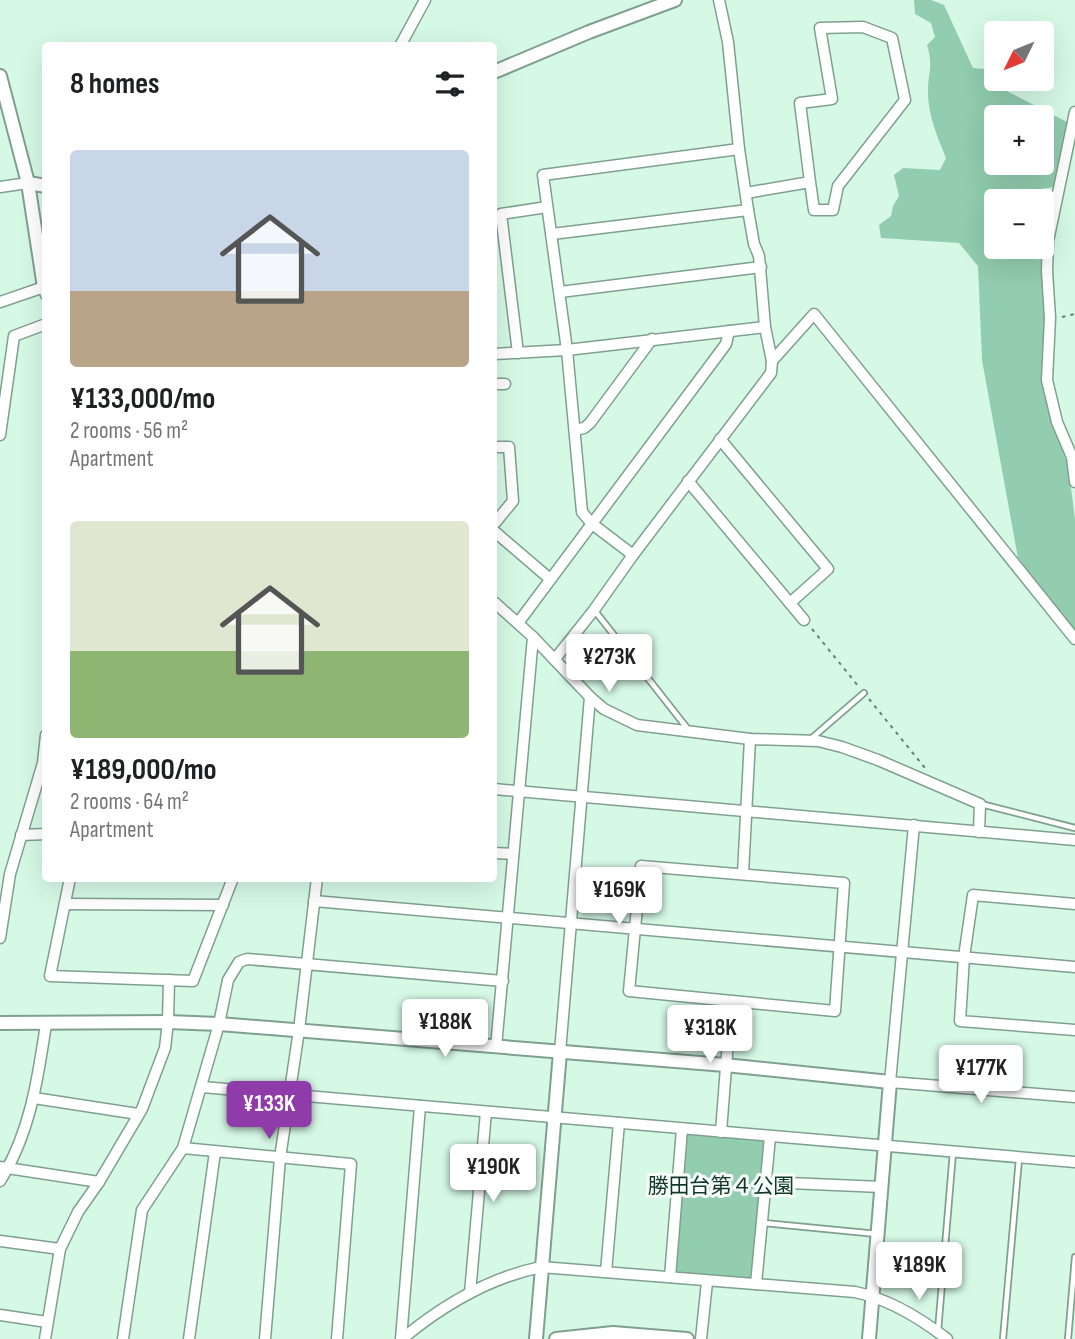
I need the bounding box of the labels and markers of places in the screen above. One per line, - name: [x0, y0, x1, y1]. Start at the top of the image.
- pin: ¥273K: [560, 634, 658, 694]
- pin: ¥169K: [570, 867, 668, 927]
- pin: ¥188K: [396, 1000, 494, 1059]
- pin: ¥318K: [661, 1006, 759, 1065]
- pin: ¥177K: [932, 1046, 1030, 1105]
- pin: ¥133K: [220, 1082, 318, 1141]
- pin: ¥190K: [444, 1144, 542, 1204]
- pin: ¥189K: [870, 1242, 968, 1302]

